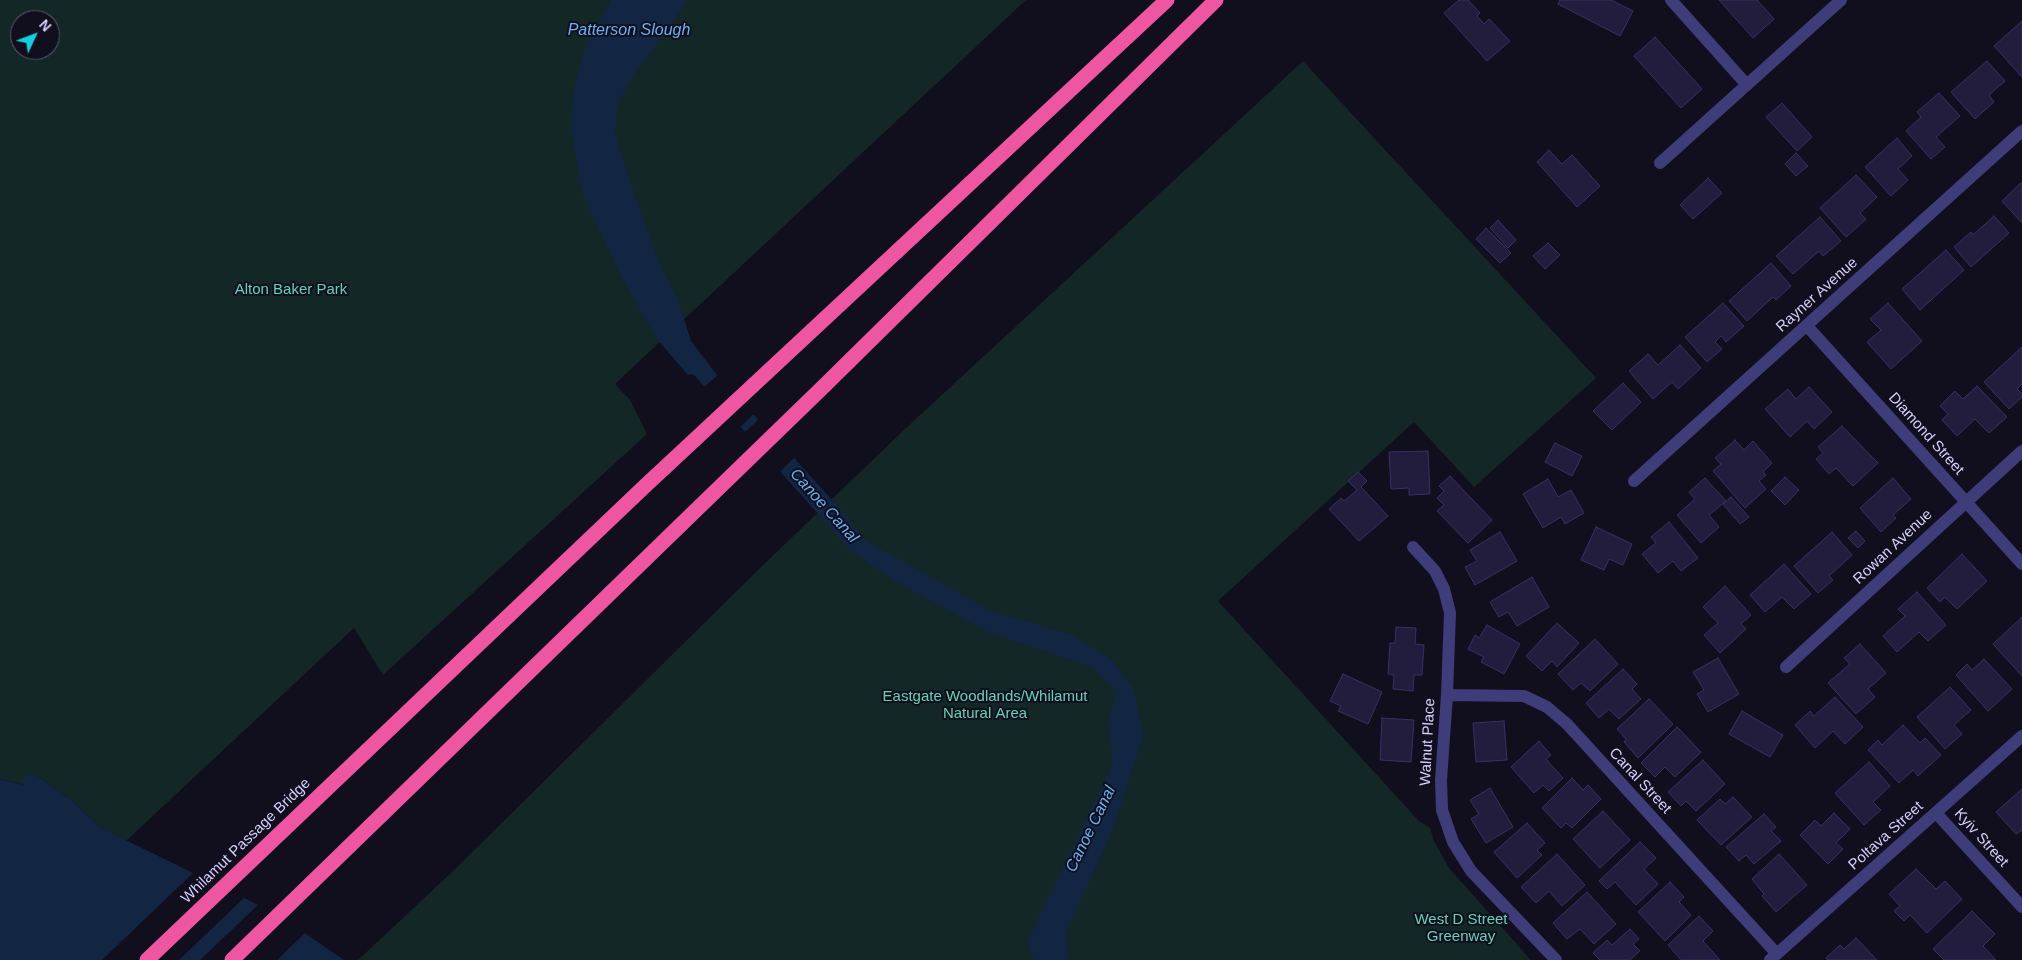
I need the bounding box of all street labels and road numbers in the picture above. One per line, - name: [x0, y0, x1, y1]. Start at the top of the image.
- street label: Rayner Avenue: [1773, 254, 1861, 336]
- street label: Diamond Street: [1884, 389, 1968, 479]
- street label: Rowan Avenue: [1850, 506, 1936, 588]
- street label: Walnut Place: [1417, 698, 1439, 786]
- street label: Canal Street: [1605, 744, 1675, 818]
- street label: Whilamut Passage Bridge: [178, 775, 314, 907]
- street label: Poltava Street: [1845, 798, 1927, 874]
- street label: Kyiv Street: [1950, 805, 2012, 871]

